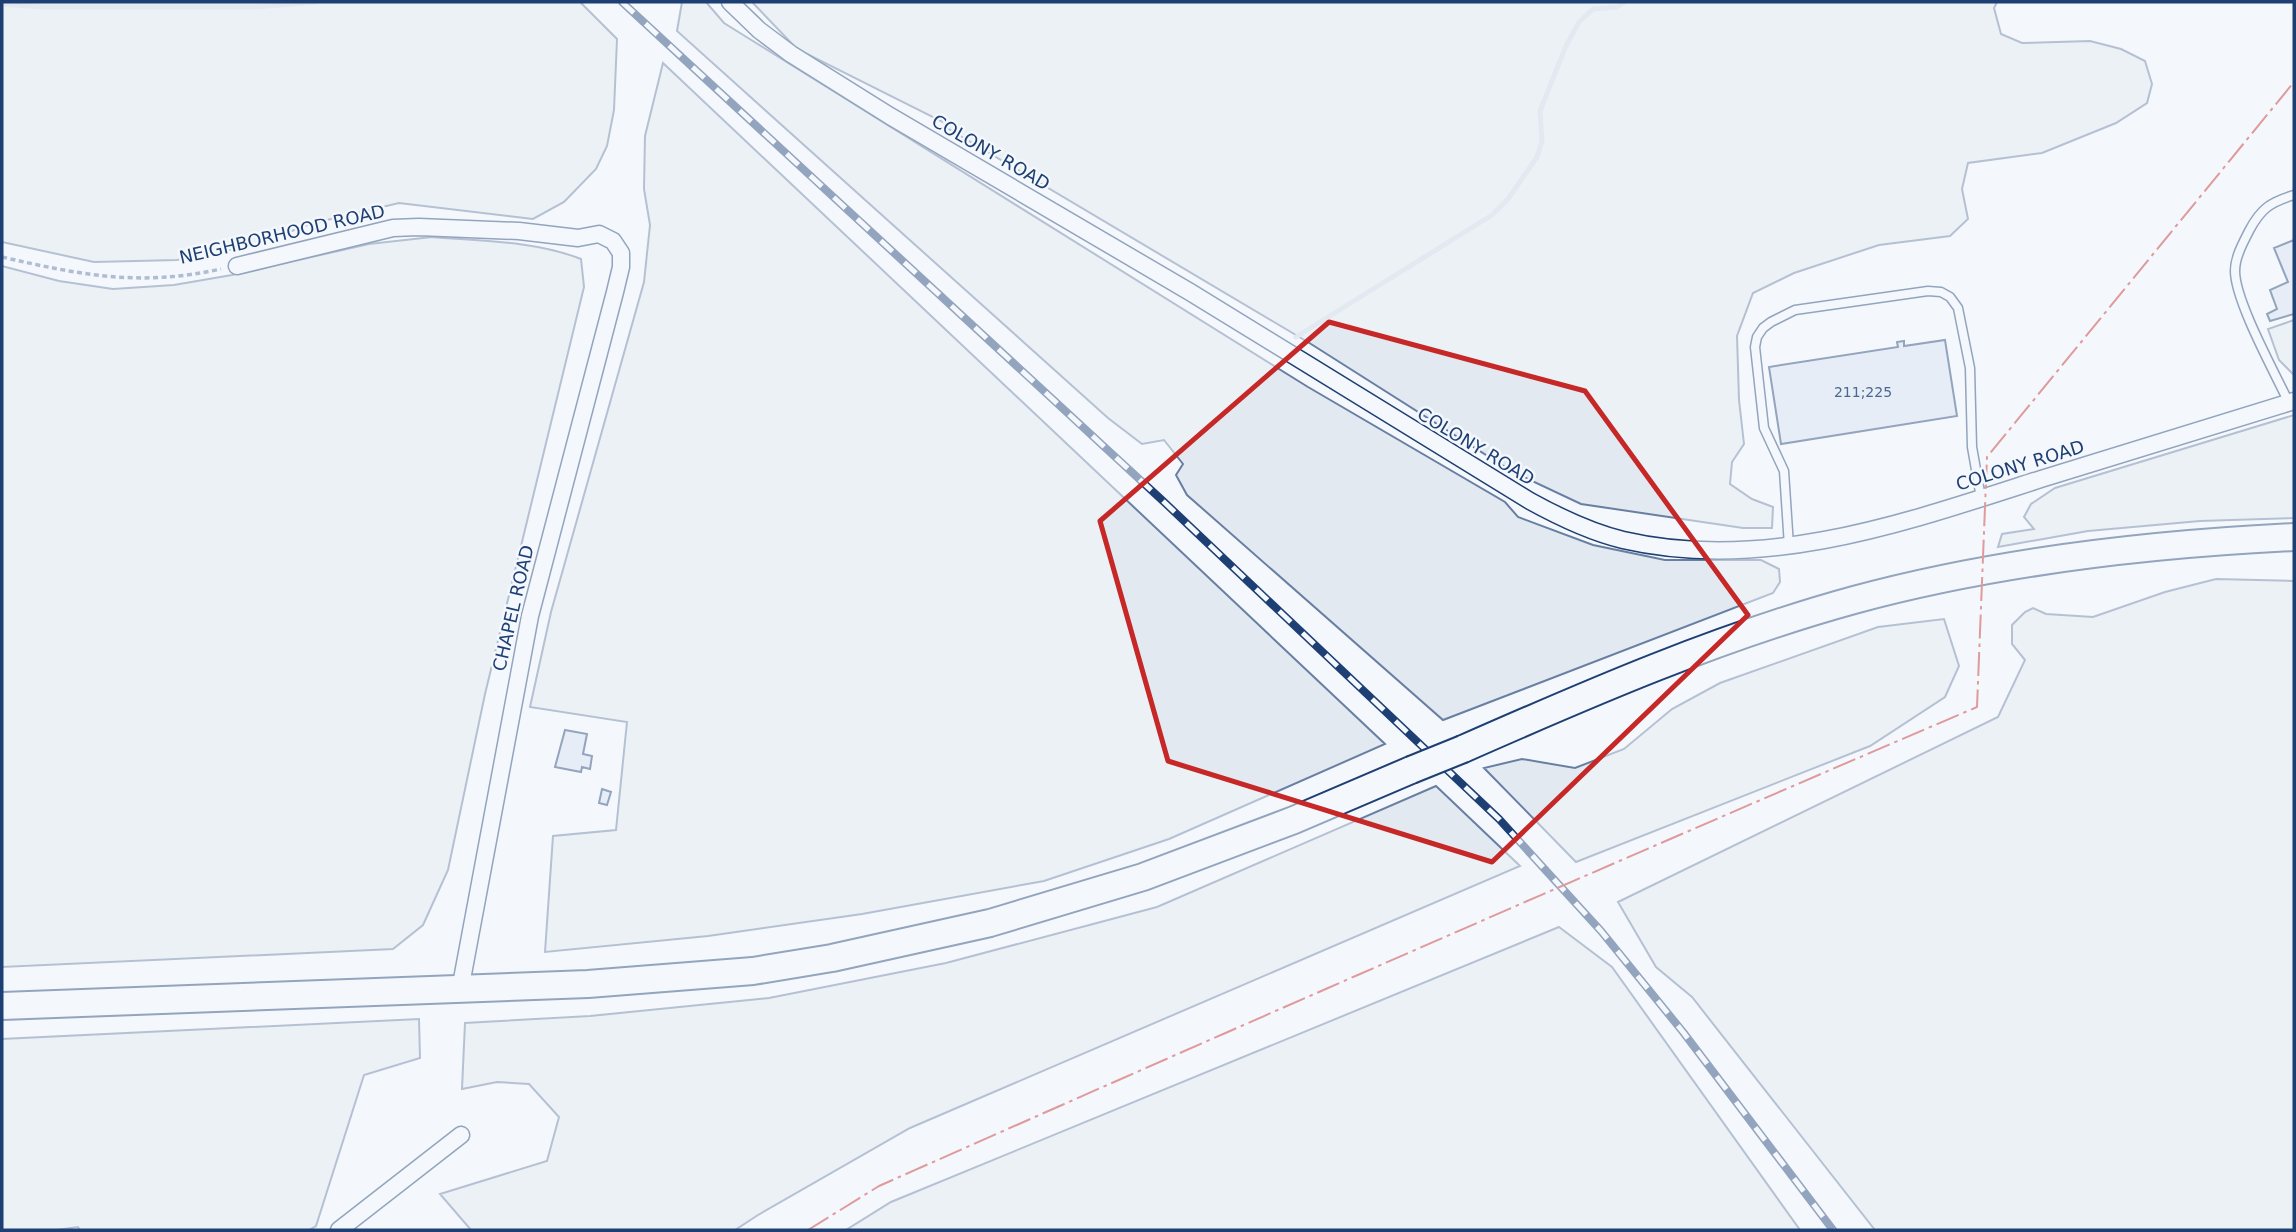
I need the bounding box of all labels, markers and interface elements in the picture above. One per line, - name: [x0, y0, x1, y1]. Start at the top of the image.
- street label: COLONY ROAD: [928, 110, 1054, 194]
- street label: NEIGHBORHOOD ROAD: [177, 200, 387, 268]
- house number: 211;225: [1834, 384, 1892, 400]
- street label: COLONY ROAD: [1414, 403, 1538, 489]
- street label: COLONY ROAD: [1953, 436, 2087, 494]
- street label: CHAPEL ROAD: [488, 543, 538, 673]

